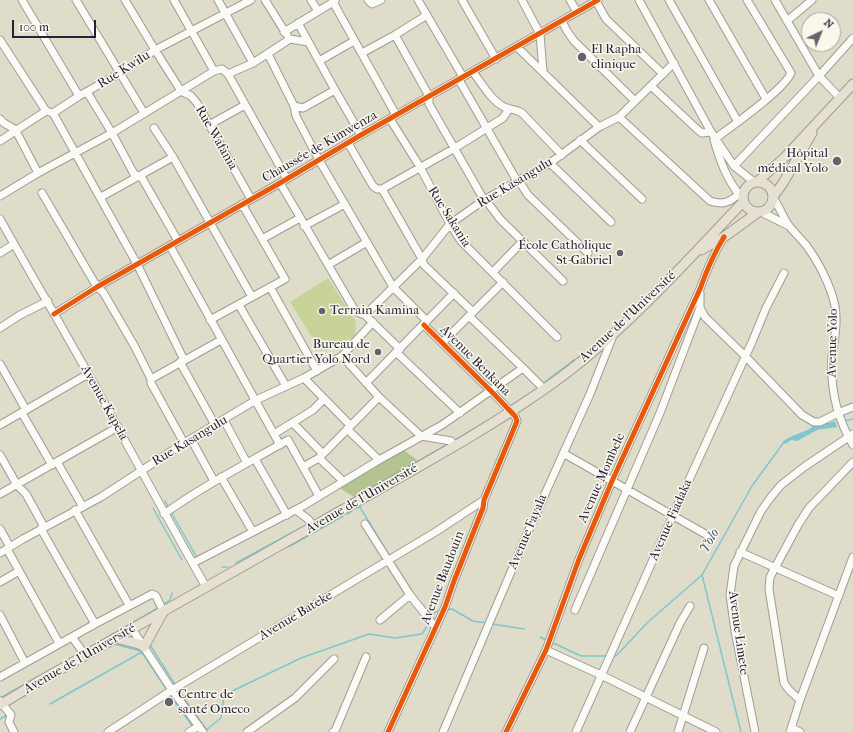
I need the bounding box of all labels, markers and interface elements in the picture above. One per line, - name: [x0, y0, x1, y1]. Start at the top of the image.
- scale bar: [14, 12, 98, 38]
- north arrow: [801, 12, 841, 52]
- text: N: [821, 16, 836, 31]
- text: 100 m: [19, 20, 49, 34]
- place label: El Rapha clinique: [591, 42, 641, 73]
- street label: Rue Kwilu: [95, 48, 153, 92]
- marker: El Rapha clinique: [576, 51, 588, 63]
- street label: Rue Wafania: [191, 103, 241, 173]
- street label: Chaussée de Kimwenza: [260, 108, 380, 186]
- place label: Hôpital médical Yolo: [758, 146, 828, 177]
- street label: Rue Kasangulu: [475, 154, 555, 212]
- marker: Hôpital médical Yolo: [831, 155, 843, 167]
- street label: Rue Sakania: [424, 184, 474, 250]
- place label: École Catholique St-Gabriel: [518, 238, 612, 269]
- marker: École Catholique St-Gabriel: [615, 248, 625, 258]
- street label: Avenue de l’Université: [576, 268, 680, 366]
- place label: Terrain Kamina: [330, 303, 419, 319]
- marker: Terrain Kamina: [317, 306, 327, 316]
- street label: Avenue Yolo: [825, 308, 841, 378]
- street label: Avenue Benkana: [436, 322, 514, 400]
- place label: Bureau de Quartier Yolo Nord: [262, 337, 370, 368]
- marker: Bureau de Quartier Yolo Nord: [373, 347, 383, 357]
- street label: Avenue Kapela: [77, 363, 131, 443]
- street label: Rue Kasangulu: [150, 412, 230, 470]
- street label: Avenue Mombele: [575, 431, 629, 525]
- street label: Avenue de l’Université: [303, 461, 421, 537]
- street label: Avenue Fiadaka: [646, 477, 696, 563]
- street label: Avenue Fayala: [505, 492, 551, 572]
- water label: Yolo: [697, 526, 723, 556]
- street label: Avenue Baudouin: [418, 529, 468, 627]
- street label: Avenue Bateke: [256, 588, 336, 644]
- street label: Avenue Limete: [724, 590, 752, 676]
- street label: Avenue de l’Université: [21, 621, 139, 697]
- place label: Centre de santé Omeco: [178, 687, 250, 718]
- marker: Centre de santé Omeco: [163, 696, 175, 708]

